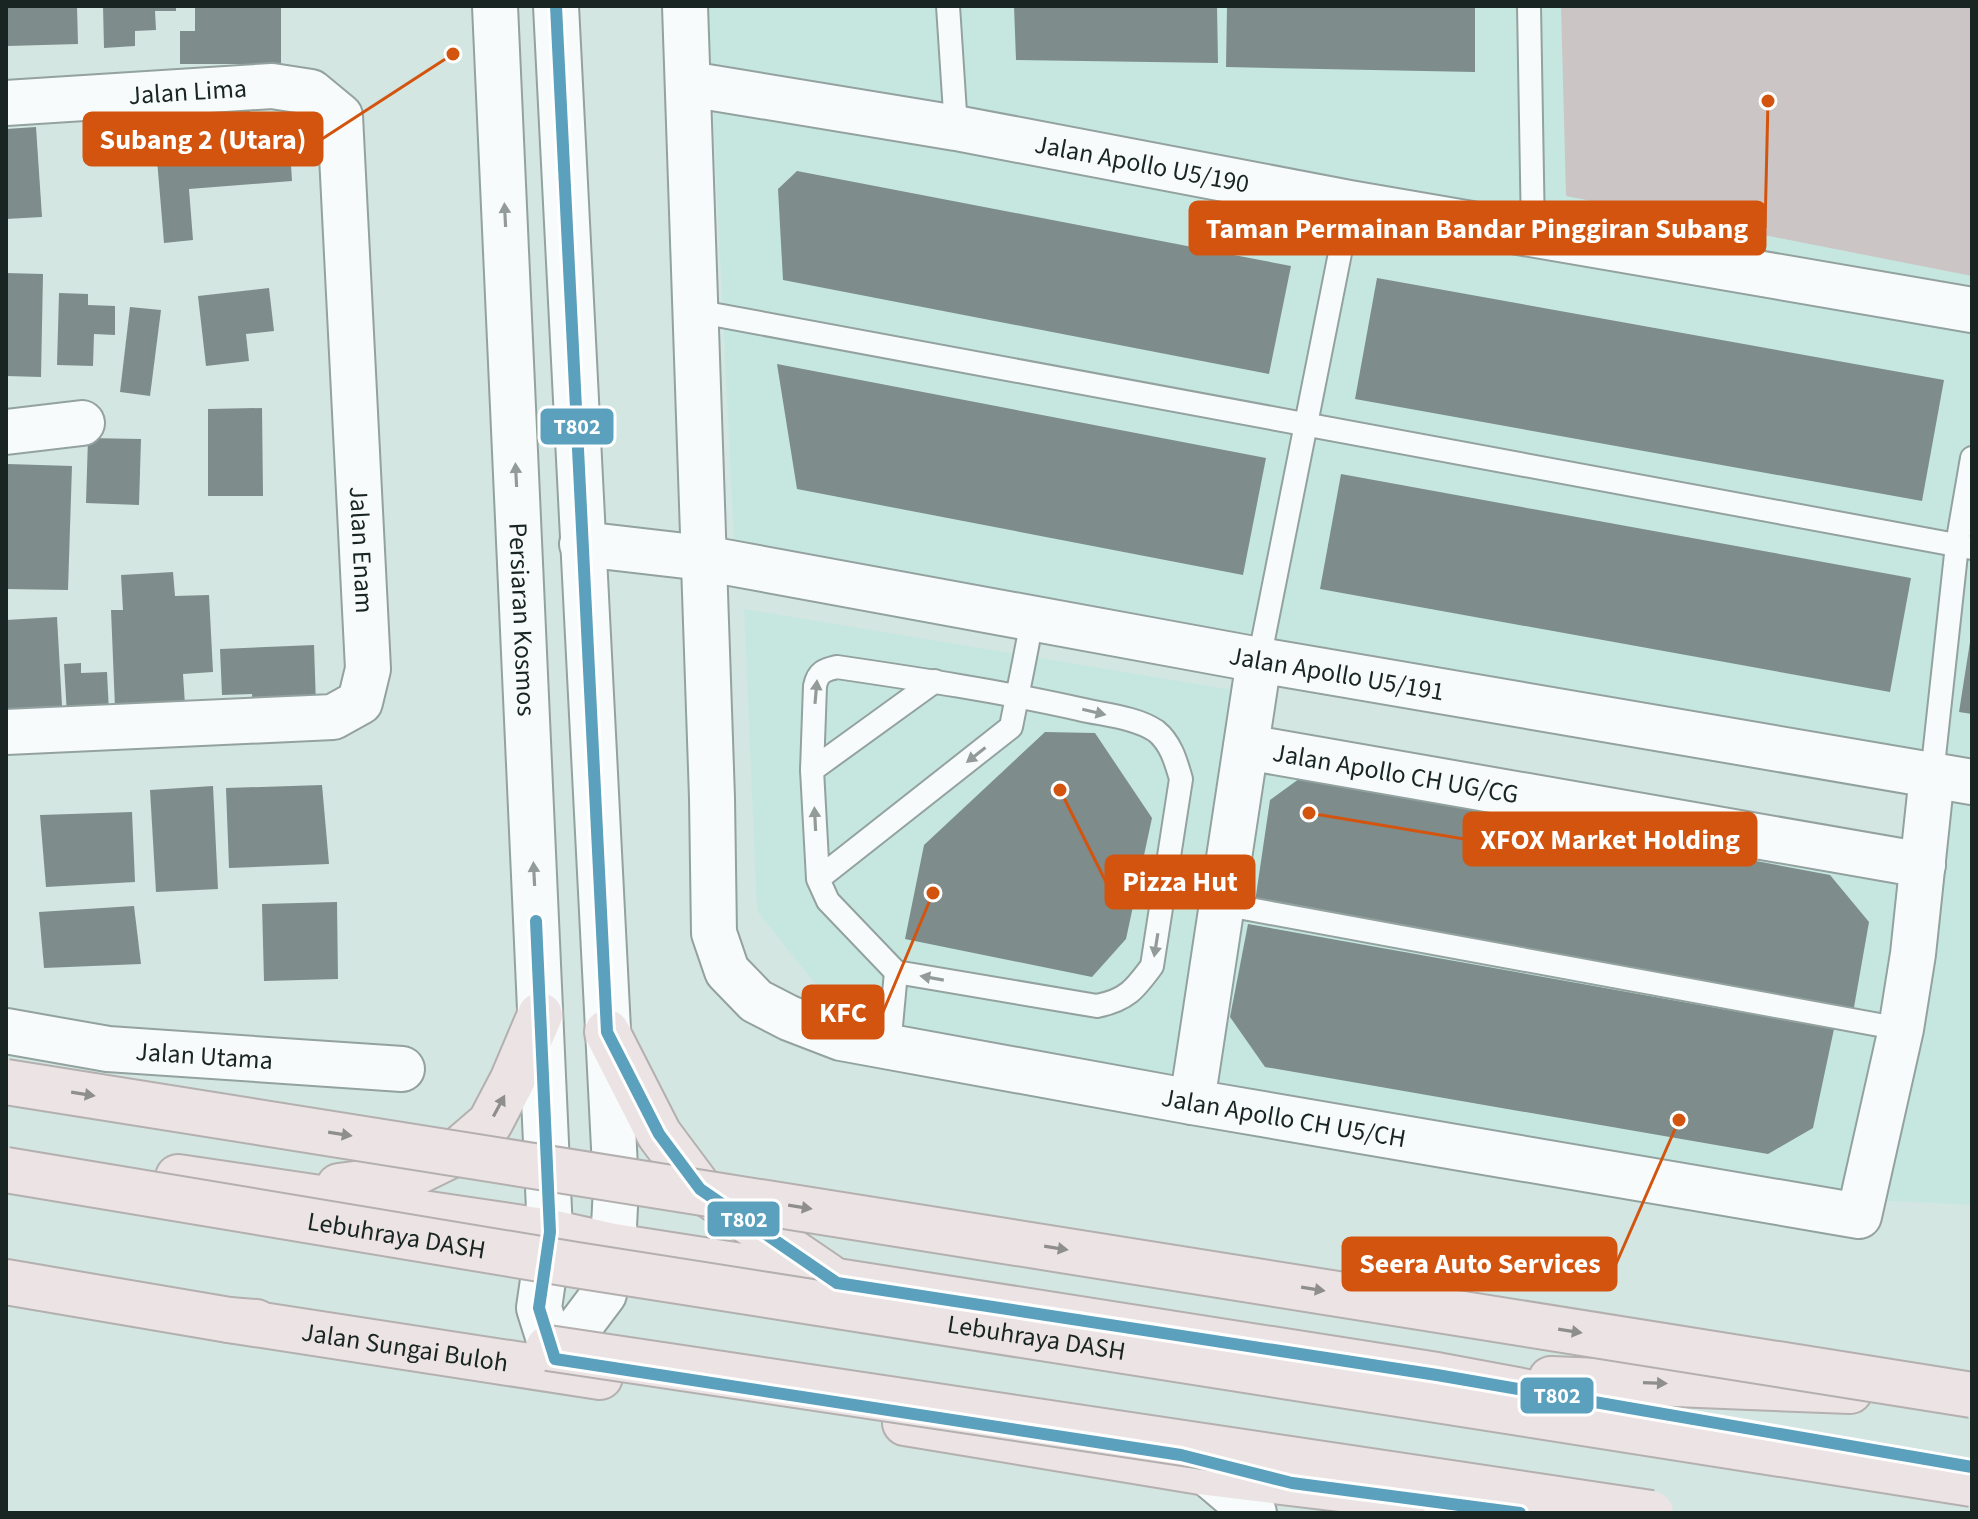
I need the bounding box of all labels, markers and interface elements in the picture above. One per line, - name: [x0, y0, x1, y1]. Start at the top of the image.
- street label: Jalan Lima: [127, 70, 248, 114]
- callout: Subang 2 (Utara): [84, 113, 322, 165]
- text: Subang 2 (Utara): [100, 120, 306, 160]
- street label: Jalan Apollo U5/190: [1032, 125, 1252, 202]
- one-way arrow: [498, 202, 511, 227]
- callout: Taman Permainan Bandar Pinggiran Subang: [1190, 202, 1765, 254]
- text: Taman Permainan Bandar Pinggiran Subang: [1206, 209, 1748, 249]
- line badge: T802: [539, 407, 615, 446]
- text: T802: [553, 411, 601, 443]
- one-way arrow: [510, 462, 523, 487]
- street label: Jalan Enam: [340, 485, 383, 614]
- street label: Persiaran Kosmos: [499, 522, 545, 717]
- street label: Jalan Apollo U5/191: [1226, 637, 1447, 710]
- one-way arrow: [810, 679, 823, 704]
- one-way arrow: [1081, 706, 1106, 719]
- street label: Jalan Apollo CH UG/CG: [1270, 734, 1521, 813]
- one-way arrow: [966, 747, 986, 763]
- one-way arrow: [808, 806, 821, 831]
- callout: XFOX Market Holding: [1464, 813, 1756, 865]
- text: XFOX Market Holding: [1480, 820, 1740, 860]
- callout: Pizza Hut: [1106, 856, 1254, 908]
- one-way arrow: [527, 861, 540, 886]
- text: Pizza Hut: [1122, 862, 1238, 902]
- one-way arrow: [1149, 932, 1161, 957]
- one-way arrow: [919, 971, 944, 984]
- callout: KFC: [803, 986, 883, 1038]
- text: KFC: [819, 993, 867, 1033]
- street label: Jalan Utama: [134, 1033, 274, 1079]
- street label: Jalan Apollo CH U5/CH: [1158, 1079, 1409, 1157]
- one-way arrow: [71, 1088, 96, 1101]
- one-way arrow: [491, 1095, 505, 1117]
- one-way arrow: [328, 1128, 353, 1141]
- line badge: T802: [706, 1200, 781, 1238]
- one-way arrow: [787, 1201, 812, 1214]
- street label: Lebuhraya DASH: [305, 1203, 488, 1269]
- text: T802: [720, 1204, 768, 1236]
- callout: Seera Auto Services: [1343, 1238, 1616, 1290]
- one-way arrow: [1044, 1242, 1069, 1255]
- text: Seera Auto Services: [1359, 1244, 1601, 1284]
- one-way arrow: [1301, 1284, 1326, 1296]
- street label: Lebuhraya DASH: [945, 1306, 1128, 1370]
- street label: Jalan Sungai Buloh: [299, 1313, 511, 1382]
- one-way arrow: [1557, 1325, 1582, 1337]
- line badge: T802: [1519, 1376, 1595, 1415]
- one-way arrow: [1643, 1377, 1668, 1390]
- text: T802: [1533, 1380, 1581, 1412]

